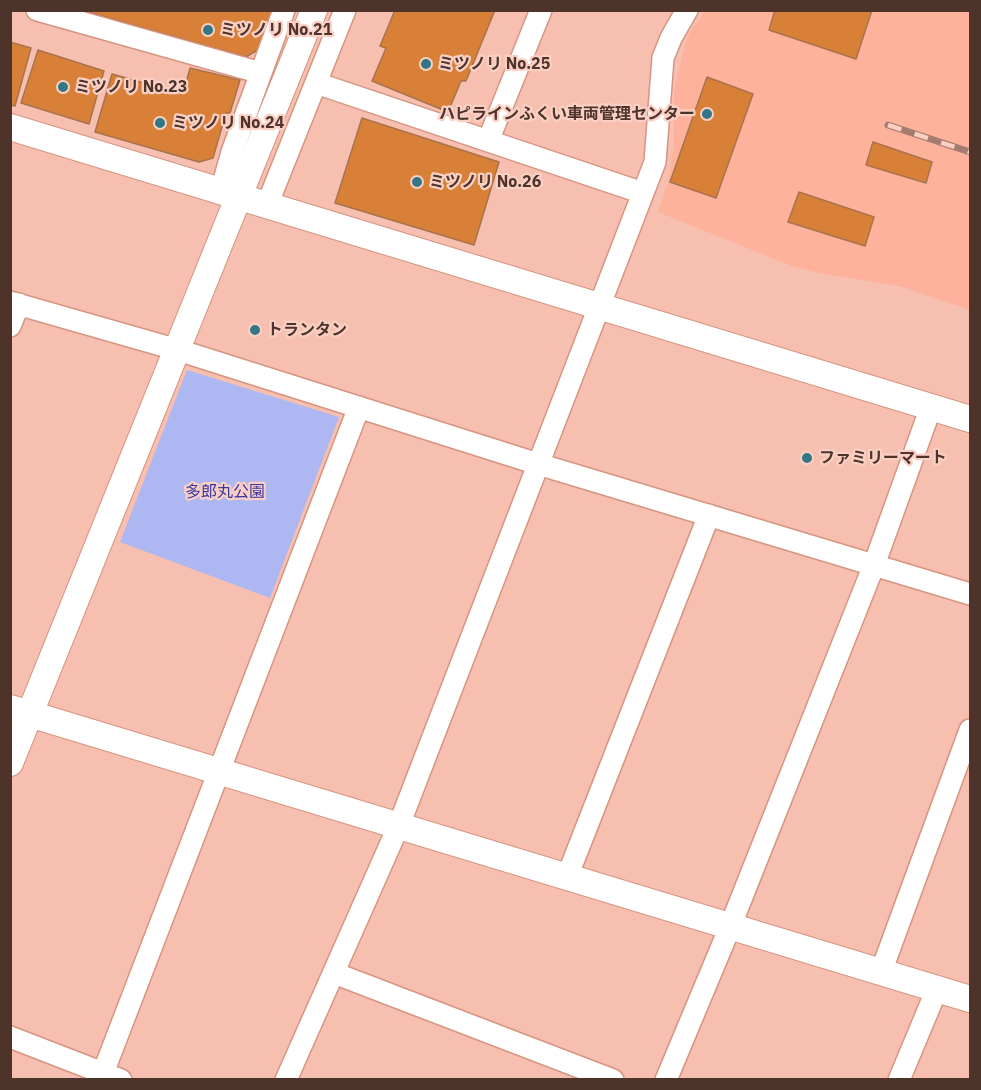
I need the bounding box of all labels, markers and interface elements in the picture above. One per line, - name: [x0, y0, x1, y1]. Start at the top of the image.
- place label: ミツノリ No.21: [220, 20, 332, 40]
- marker: ミツノリ No.21: [201, 23, 215, 37]
- place label: ミツノリ No.25: [438, 54, 550, 74]
- marker: ミツノリ No.25: [419, 57, 433, 71]
- place label: ミツノリ No.23: [75, 77, 187, 97]
- marker: ミツノリ No.23: [56, 80, 70, 94]
- place label: ハピラインふくい車両管理センター: [439, 104, 695, 124]
- marker: ハピラインふくい車両管理センター: [700, 107, 714, 121]
- place label: ミツノリ No.24: [172, 113, 284, 133]
- marker: ミツノリ No.24: [153, 116, 167, 130]
- place label: ミツノリ No.26: [429, 172, 541, 192]
- marker: ミツノリ No.26: [410, 175, 424, 189]
- place label: トランタン: [267, 320, 347, 340]
- marker: トランタン: [248, 323, 262, 337]
- place label: ファミリーマート: [819, 448, 947, 468]
- marker: ファミリーマート: [800, 451, 814, 465]
- park label: 多郎丸公園: [185, 482, 265, 502]

